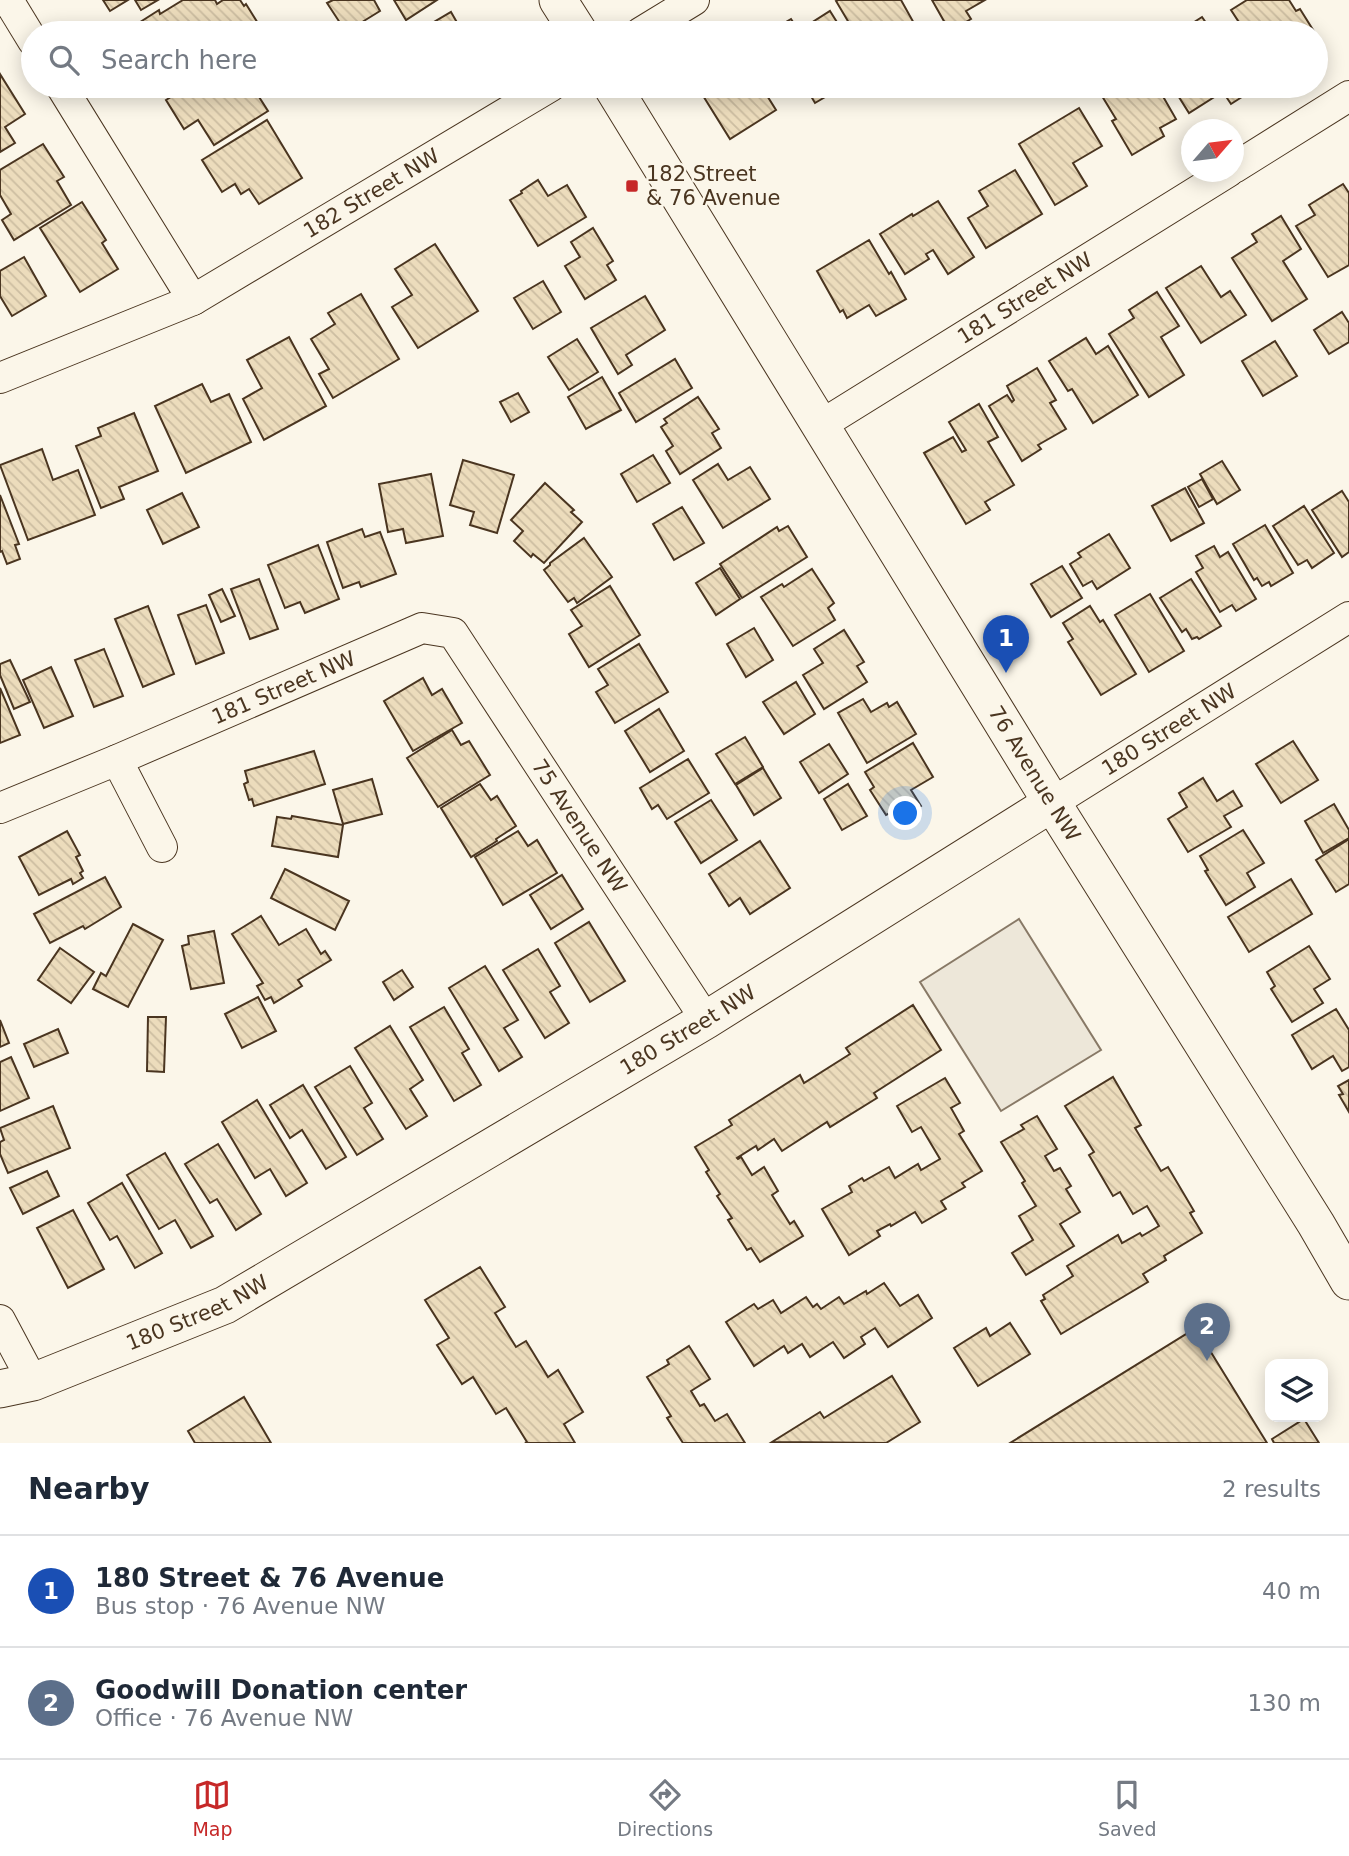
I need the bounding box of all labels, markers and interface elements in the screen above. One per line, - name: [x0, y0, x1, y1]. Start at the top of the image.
- search box: [21, 21, 1328, 98]
- icon: search: [45, 41, 83, 79]
- text: Search here: [101, 45, 257, 75]
- north arrow: [1181, 119, 1244, 182]
- street label: 182 Street NW: [299, 143, 444, 243]
- place label: 182 Street & 76 Avenue: [646, 162, 780, 210]
- marker: 182 Street & 76 Avenue: [624, 178, 640, 194]
- street label: 181 Street NW: [953, 247, 1097, 349]
- pin: 1: [983, 615, 1029, 673]
- street label: 181 Street NW: [208, 646, 359, 729]
- street label: 180 Street NW: [1097, 679, 1241, 781]
- street label: 76 Avenue NW: [983, 702, 1085, 846]
- street label: 75 Avenue NW: [527, 755, 632, 898]
- your location: [888, 796, 922, 830]
- street label: 180 Street NW: [616, 980, 760, 1080]
- street label: 180 Street NW: [123, 1270, 273, 1355]
- pin: 2: [1184, 1303, 1230, 1361]
- map controls: [1265, 1359, 1328, 1422]
- button: layers: [1265, 1359, 1328, 1422]
- text: Nearby: [28, 1471, 150, 1506]
- text: 2 results: [1222, 1476, 1321, 1502]
- text: 180 Street & 76 Avenue: [95, 1563, 444, 1593]
- text: 1: [43, 1578, 59, 1604]
- text: 40 m: [1262, 1578, 1321, 1604]
- text: Bus stop · 76 Avenue NW: [95, 1593, 386, 1619]
- text: Goodwill Donation center: [95, 1675, 467, 1705]
- text: 2: [43, 1690, 59, 1716]
- text: 130 m: [1247, 1690, 1321, 1716]
- text: Office · 76 Avenue NW: [95, 1705, 353, 1731]
- tab: Map: [192, 1776, 233, 1840]
- tab: Directions: [617, 1776, 713, 1840]
- tab: Saved: [1098, 1776, 1157, 1840]

